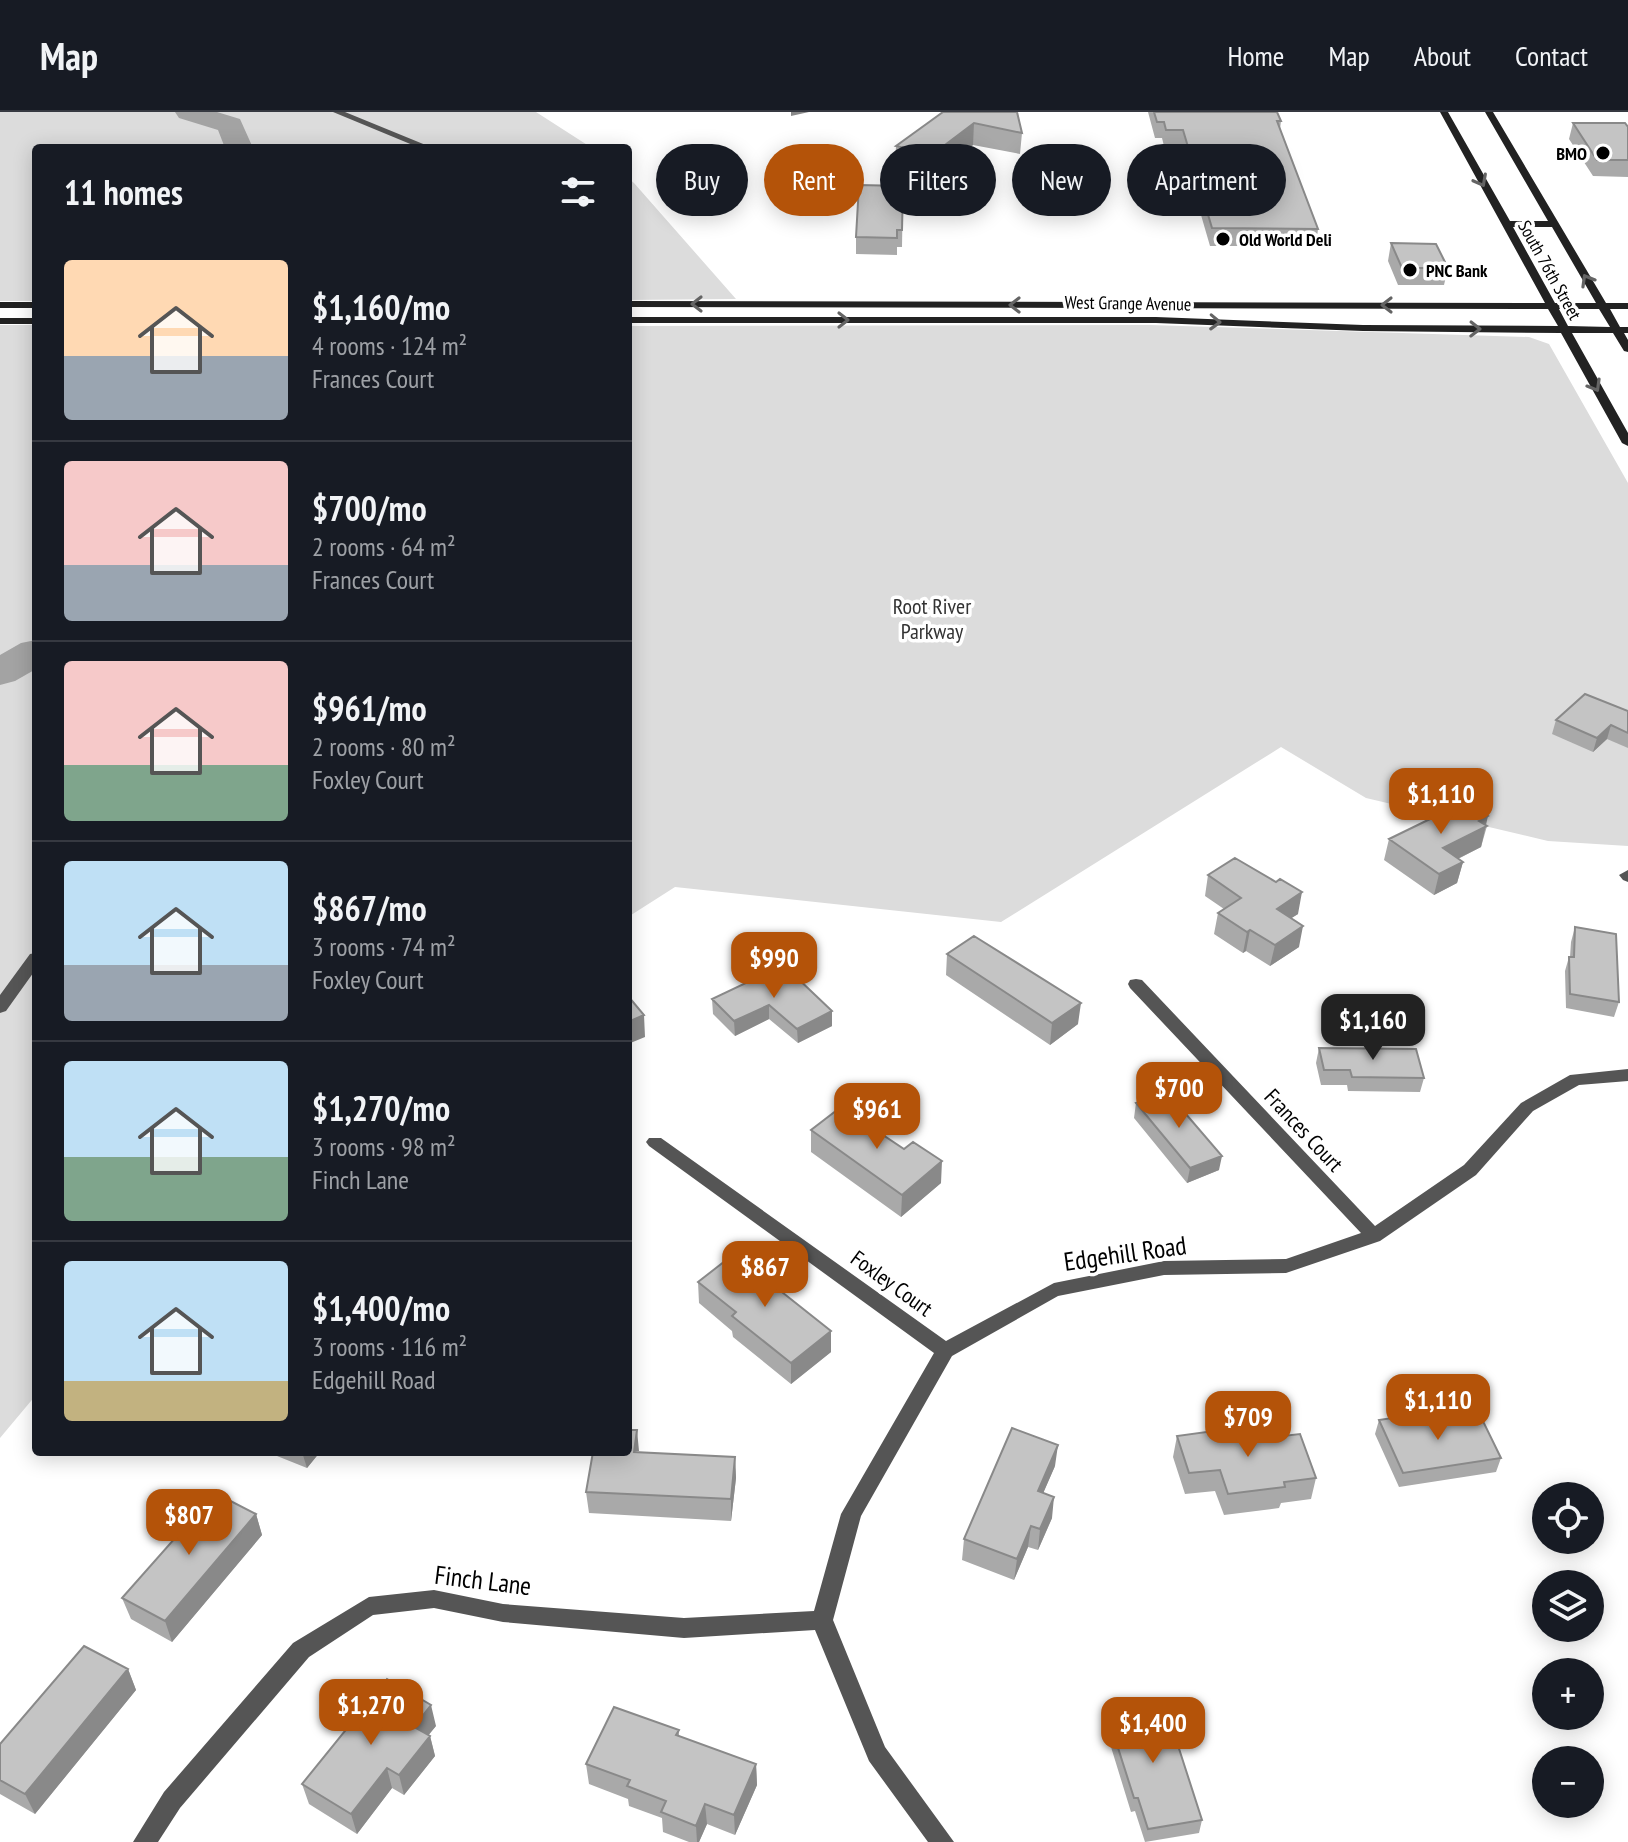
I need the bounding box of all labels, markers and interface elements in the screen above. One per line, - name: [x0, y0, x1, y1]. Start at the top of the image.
- text: Map: [40, 31, 98, 80]
- text: Home: [1228, 37, 1284, 74]
- text: Map: [1328, 37, 1370, 74]
- text: About: [1414, 37, 1471, 74]
- text: Contact: [1515, 37, 1588, 74]
- place label: BMO: [1556, 142, 1587, 165]
- chip: Buy: [656, 144, 748, 216]
- chip: Rent: [764, 144, 864, 216]
- chip: Filters: [880, 144, 996, 216]
- chip: New: [1012, 144, 1111, 216]
- chip: Apartment: [1127, 144, 1286, 216]
- marker: BMO: [1594, 144, 1612, 162]
- text: 11 homes: [64, 170, 183, 214]
- icon: filters: [556, 170, 600, 214]
- one-way arrow: [1471, 172, 1486, 187]
- street label: South 76th Street: [1513, 216, 1587, 324]
- place label: Old World Deli: [1239, 228, 1332, 251]
- marker: Old World Deli: [1214, 230, 1232, 248]
- place label: PNC Bank: [1426, 259, 1488, 282]
- marker: PNC Bank: [1401, 261, 1419, 279]
- one-way arrow: [1581, 274, 1597, 289]
- text: $1,160/mo: [312, 285, 450, 329]
- street label: West Grange Avenue: [1064, 290, 1192, 316]
- icon: home: [128, 292, 224, 388]
- one-way arrow: [690, 295, 703, 313]
- one-way arrow: [1008, 296, 1021, 314]
- one-way arrow: [1380, 296, 1393, 314]
- one-way arrow: [837, 311, 850, 329]
- one-way arrow: [1209, 314, 1222, 331]
- one-way arrow: [1469, 320, 1482, 338]
- text: 4 rooms · 124 m²: [312, 329, 467, 362]
- text: Frances Court: [312, 362, 434, 395]
- one-way arrow: [1585, 378, 1601, 392]
- text: $700/mo: [312, 486, 427, 530]
- icon: home: [128, 493, 224, 589]
- text: 2 rooms · 64 m²: [312, 530, 456, 563]
- text: Frances Court: [312, 563, 434, 596]
- park label: Root River Parkway: [893, 592, 971, 645]
- text: $961/mo: [312, 686, 427, 730]
- icon: home: [128, 693, 224, 789]
- text: 2 rooms · 80 m²: [312, 730, 456, 763]
- text: Foxley Court: [312, 763, 424, 796]
- pin: $1,110: [1376, 768, 1506, 836]
- text: $1,110: [1407, 777, 1475, 810]
- text: $867/mo: [312, 886, 427, 930]
- icon: home: [128, 893, 224, 989]
- text: 3 rooms · 74 m²: [312, 930, 456, 963]
- pin: $990: [727, 932, 821, 1000]
- text: $990: [749, 941, 799, 974]
- text: Foxley Court: [312, 963, 424, 996]
- pin: $1,160: [1308, 994, 1438, 1062]
- text: $1,160: [1339, 1003, 1407, 1036]
- pin: $700: [1132, 1062, 1226, 1130]
- text: $700: [1154, 1071, 1204, 1104]
- pin: $961: [830, 1083, 924, 1151]
- street label: Frances Court: [1259, 1083, 1349, 1177]
- text: $1,270/mo: [312, 1086, 450, 1130]
- text: $961: [852, 1092, 902, 1125]
- icon: home: [128, 1093, 224, 1189]
- text: 3 rooms · 98 m²: [312, 1130, 456, 1163]
- text: Finch Lane: [312, 1163, 409, 1196]
- street label: Edgehill Road: [1062, 1228, 1188, 1278]
- pin: $867: [718, 1241, 812, 1309]
- street label: Foxley Court: [846, 1244, 938, 1322]
- text: $867: [740, 1250, 790, 1283]
- text: $1,400/mo: [312, 1286, 450, 1330]
- icon: home: [128, 1293, 224, 1389]
- text: 3 rooms · 116 m²: [312, 1330, 467, 1363]
- text: Edgehill Road: [312, 1363, 435, 1396]
- pin: $1,110: [1373, 1374, 1503, 1442]
- text: $1,110: [1404, 1383, 1472, 1416]
- pin: $709: [1201, 1391, 1295, 1459]
- text: $709: [1223, 1400, 1273, 1433]
- map controls: [1532, 1482, 1604, 1818]
- button: locate: [1532, 1482, 1604, 1554]
- pin: $807: [142, 1489, 236, 1557]
- text: $807: [164, 1498, 214, 1531]
- street label: Finch Lane: [433, 1558, 533, 1602]
- button: layers: [1532, 1570, 1604, 1642]
- button: +: [1532, 1658, 1604, 1730]
- pin: $1,270: [306, 1679, 436, 1747]
- text: $1,270: [337, 1688, 405, 1721]
- pin: $1,400: [1088, 1697, 1218, 1765]
- text: $1,400: [1119, 1706, 1187, 1739]
- button: −: [1532, 1746, 1604, 1818]

